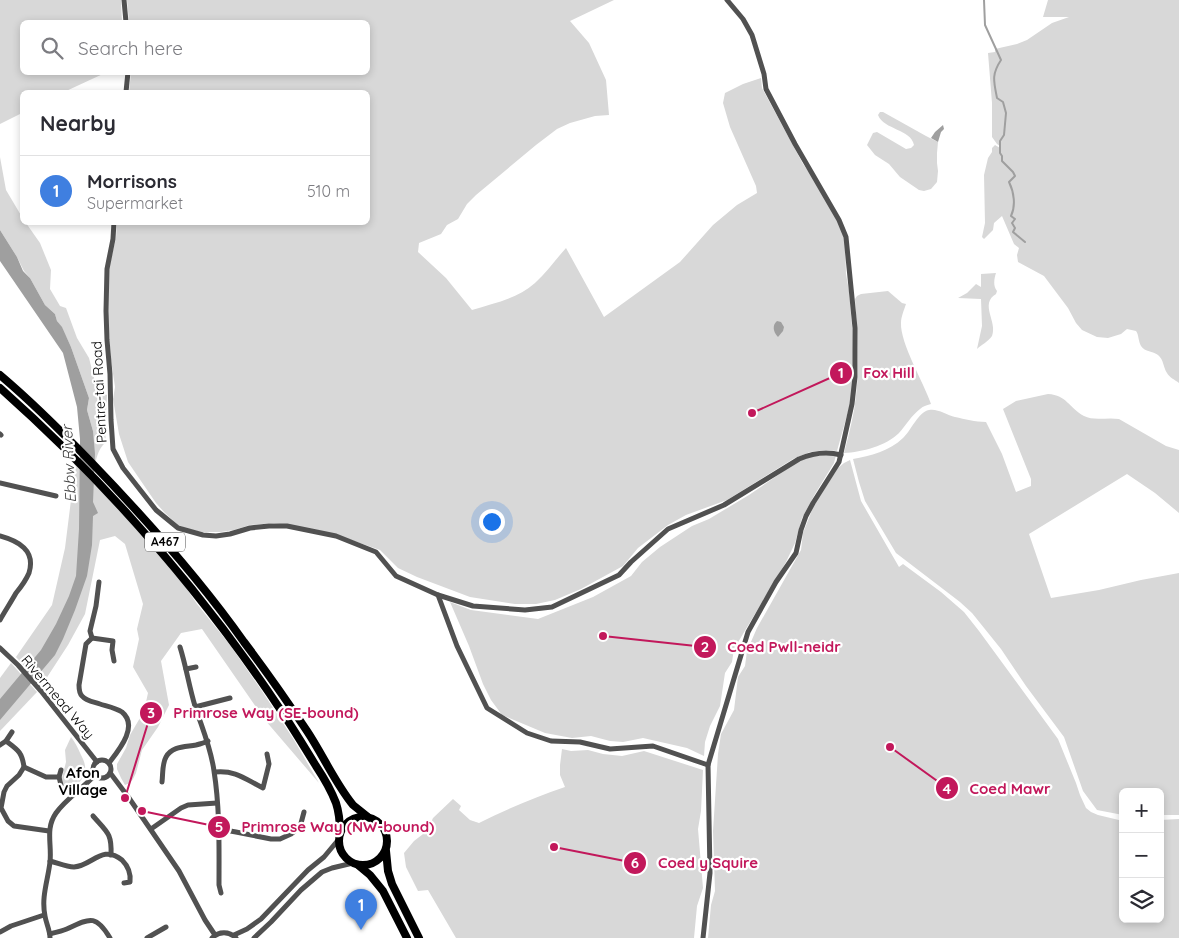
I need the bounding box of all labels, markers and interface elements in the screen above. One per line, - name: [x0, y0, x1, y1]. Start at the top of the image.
- search box: [20, 20, 370, 75]
- icon: search: [38, 34, 66, 62]
- text: Search here: [78, 36, 183, 60]
- text: Nearby: [40, 110, 116, 136]
- text: Morrisons: [87, 169, 177, 193]
- text: 1: [53, 181, 59, 201]
- text: 510 m: [307, 181, 350, 201]
- text: Supermarket: [87, 193, 183, 213]
- street label: Pentre-tai Road: [87, 341, 111, 443]
- callout: Fox Hill: [828, 358, 925, 388]
- text: 1: [838, 363, 844, 382]
- text: Fox Hill: [863, 363, 915, 382]
- water label: Ebbw River: [57, 423, 80, 503]
- your location: [479, 509, 505, 535]
- road number: A467: [145, 532, 185, 552]
- callout: Coed Pwll-neidr: [692, 632, 850, 662]
- text: 2: [701, 637, 709, 656]
- text: Coed Pwll-neidr: [727, 637, 841, 656]
- street label: Rivermead Way: [18, 651, 98, 743]
- callout: Primrose Way (SE-bound): [139, 698, 369, 728]
- text: 3: [147, 703, 155, 722]
- text: Primrose Way (SE-bound): [173, 703, 359, 722]
- district label: Afon Village: [58, 763, 108, 799]
- callout: Coed Mawr: [935, 773, 1060, 803]
- text: 4: [943, 779, 952, 798]
- text: Coed Mawr: [970, 779, 1051, 798]
- map controls: [1119, 788, 1164, 923]
- button: +: [1119, 788, 1164, 833]
- callout: Primrose Way (NW-bound): [207, 812, 445, 842]
- text: 5: [215, 817, 223, 836]
- text: Primrose Way (NW-bound): [242, 817, 434, 836]
- button: −: [1119, 833, 1164, 878]
- callout: Coed y Squire: [623, 848, 768, 878]
- text: 6: [631, 853, 639, 872]
- text: Coed y Squire: [658, 853, 758, 872]
- button: layers: [1119, 878, 1164, 923]
- pin: 1: [345, 889, 377, 930]

